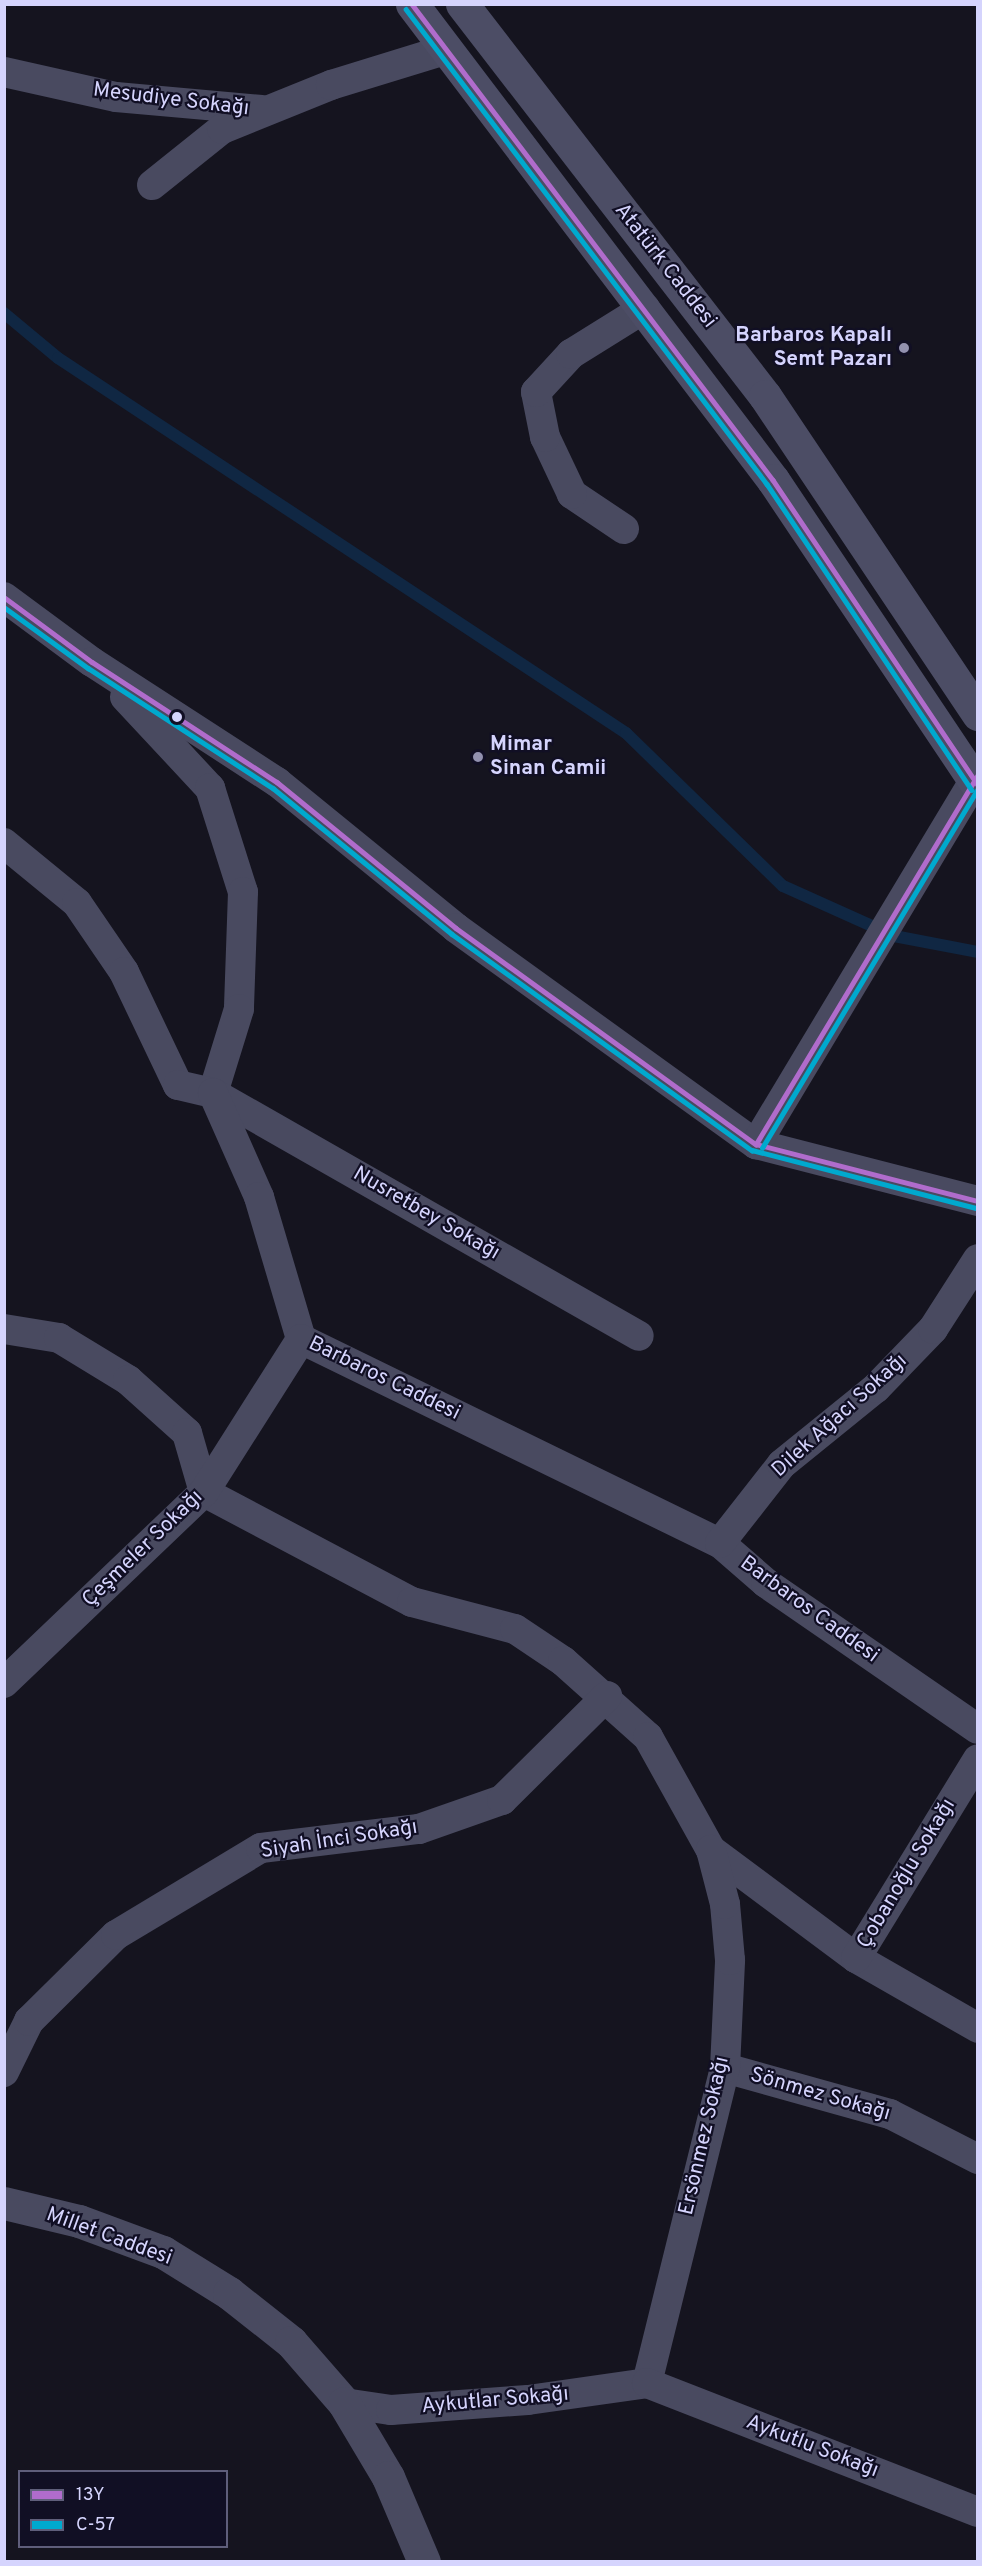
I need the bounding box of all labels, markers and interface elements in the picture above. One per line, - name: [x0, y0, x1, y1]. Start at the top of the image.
- street label: Mesudiye Sokağı: [92, 78, 250, 122]
- street label: Atatürk Caddesi: [609, 199, 721, 333]
- place label: Barbaros Kapalı Semt Pazarı: [735, 323, 892, 373]
- marker: Barbaros Kapalı Semt Pazarı: [897, 341, 911, 355]
- unlabelled marker: [171, 711, 183, 723]
- place label: Mimar Sinan Camii: [490, 732, 606, 782]
- marker: Mimar Sinan Camii: [471, 750, 485, 764]
- street label: Nusretbey Sokağı: [348, 1162, 504, 1266]
- street label: Barbaros Caddesi: [304, 1331, 464, 1427]
- street label: Dilek Ağacı Sokağı: [767, 1348, 913, 1484]
- street label: Çeşmeler Sokağı: [78, 1485, 208, 1613]
- street label: Barbaros Caddesi: [735, 1551, 883, 1669]
- street label: Çobanoğlu Sokağı: [852, 1795, 962, 1953]
- street label: Siyah İnci Sokağı: [259, 1815, 419, 1865]
- street label: Ersönmez Sokağı: [675, 2054, 735, 2218]
- street label: Sönmez Sokağı: [747, 2063, 893, 2127]
- street label: Millet Caddesi: [43, 2203, 175, 2271]
- street label: Aykutlar Sokağı: [420, 2382, 570, 2420]
- street label: Aykutlu Sokağı: [742, 2410, 882, 2484]
- legend: [18, 2470, 228, 2548]
- text: 13Y: [76, 2484, 105, 2507]
- text: C-57: [76, 2514, 115, 2537]

